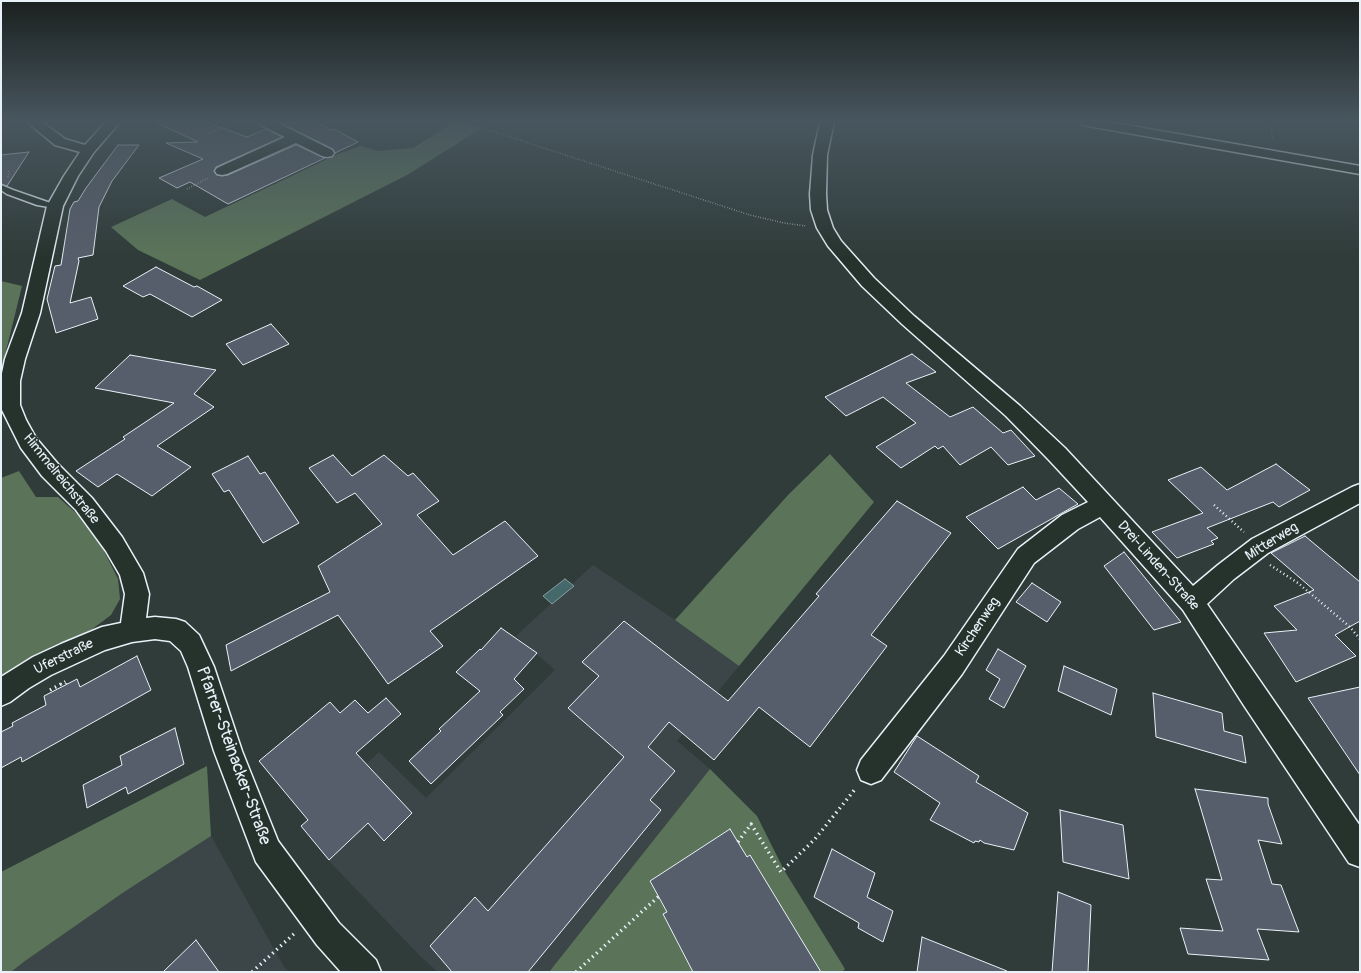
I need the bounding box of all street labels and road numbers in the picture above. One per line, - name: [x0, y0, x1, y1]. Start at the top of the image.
- street label: Himmelreichstraße: [19, 430, 103, 528]
- street label: Drei-Linden-Straße: [1113, 518, 1203, 614]
- street label: Mitterweg: [1242, 519, 1302, 565]
- street label: Kirchenweg: [952, 594, 1004, 660]
- street label: Uferstraße: [32, 635, 96, 679]
- street label: Pfarrer-Steinacker-Straße: [191, 664, 275, 848]

